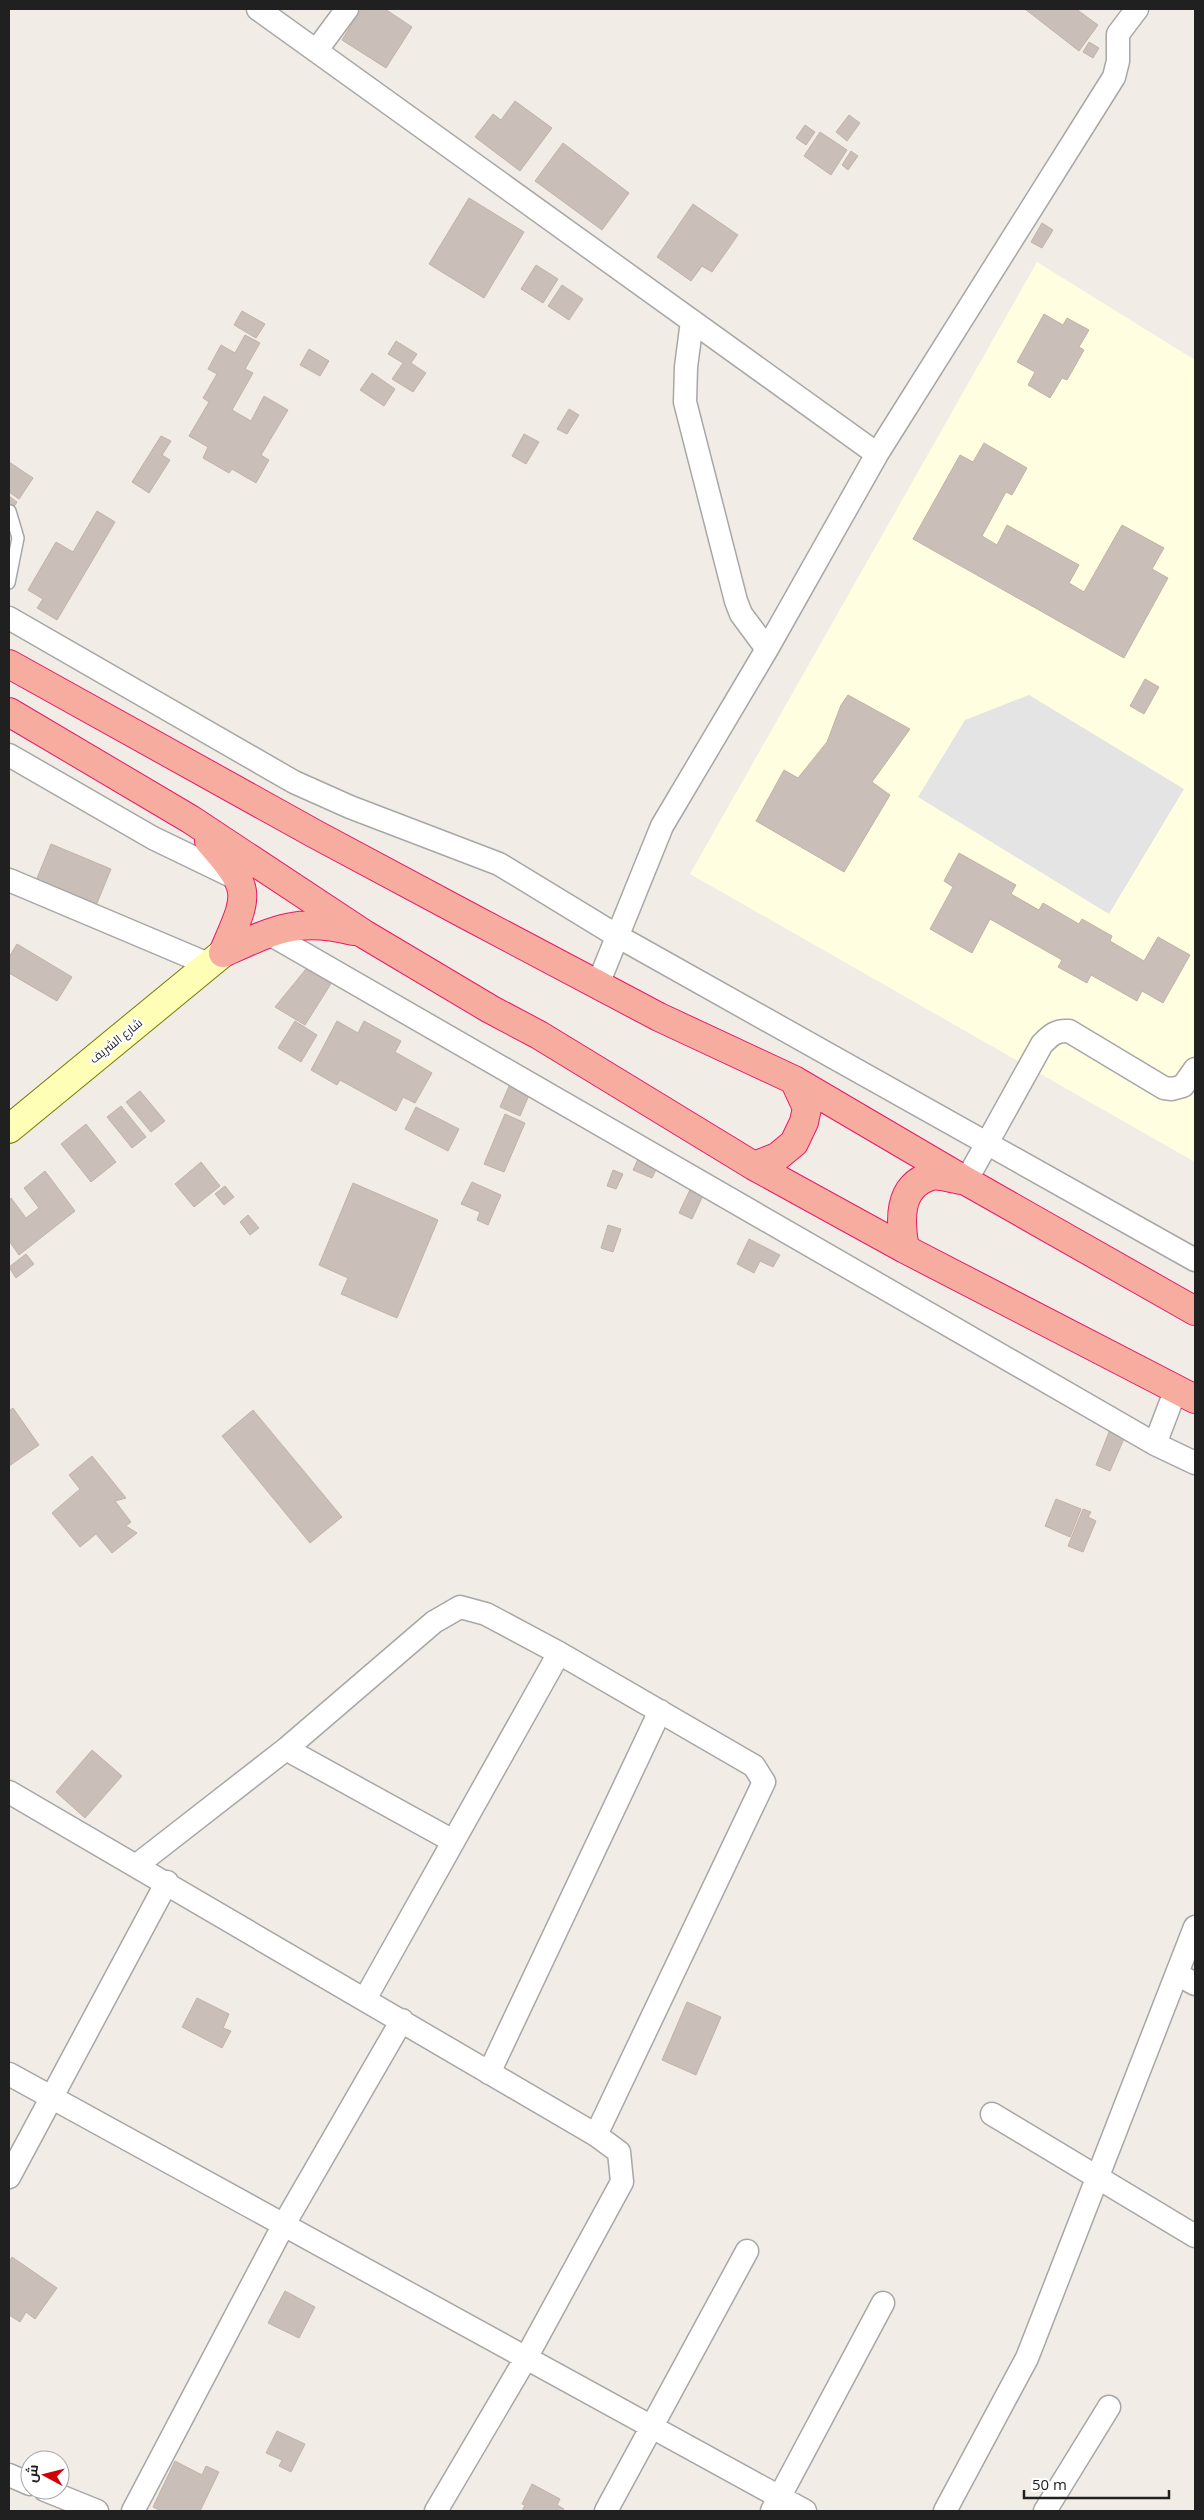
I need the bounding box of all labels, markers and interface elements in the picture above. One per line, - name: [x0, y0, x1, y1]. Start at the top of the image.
- street label: شارع الشريف: [86, 1014, 146, 1067]
- north arrow: [20, 2450, 70, 2500]
- text: ش: [21, 2463, 42, 2483]
- scale bar: [1024, 2468, 1169, 2500]
- text: 50 m: [1032, 2474, 1067, 2494]

